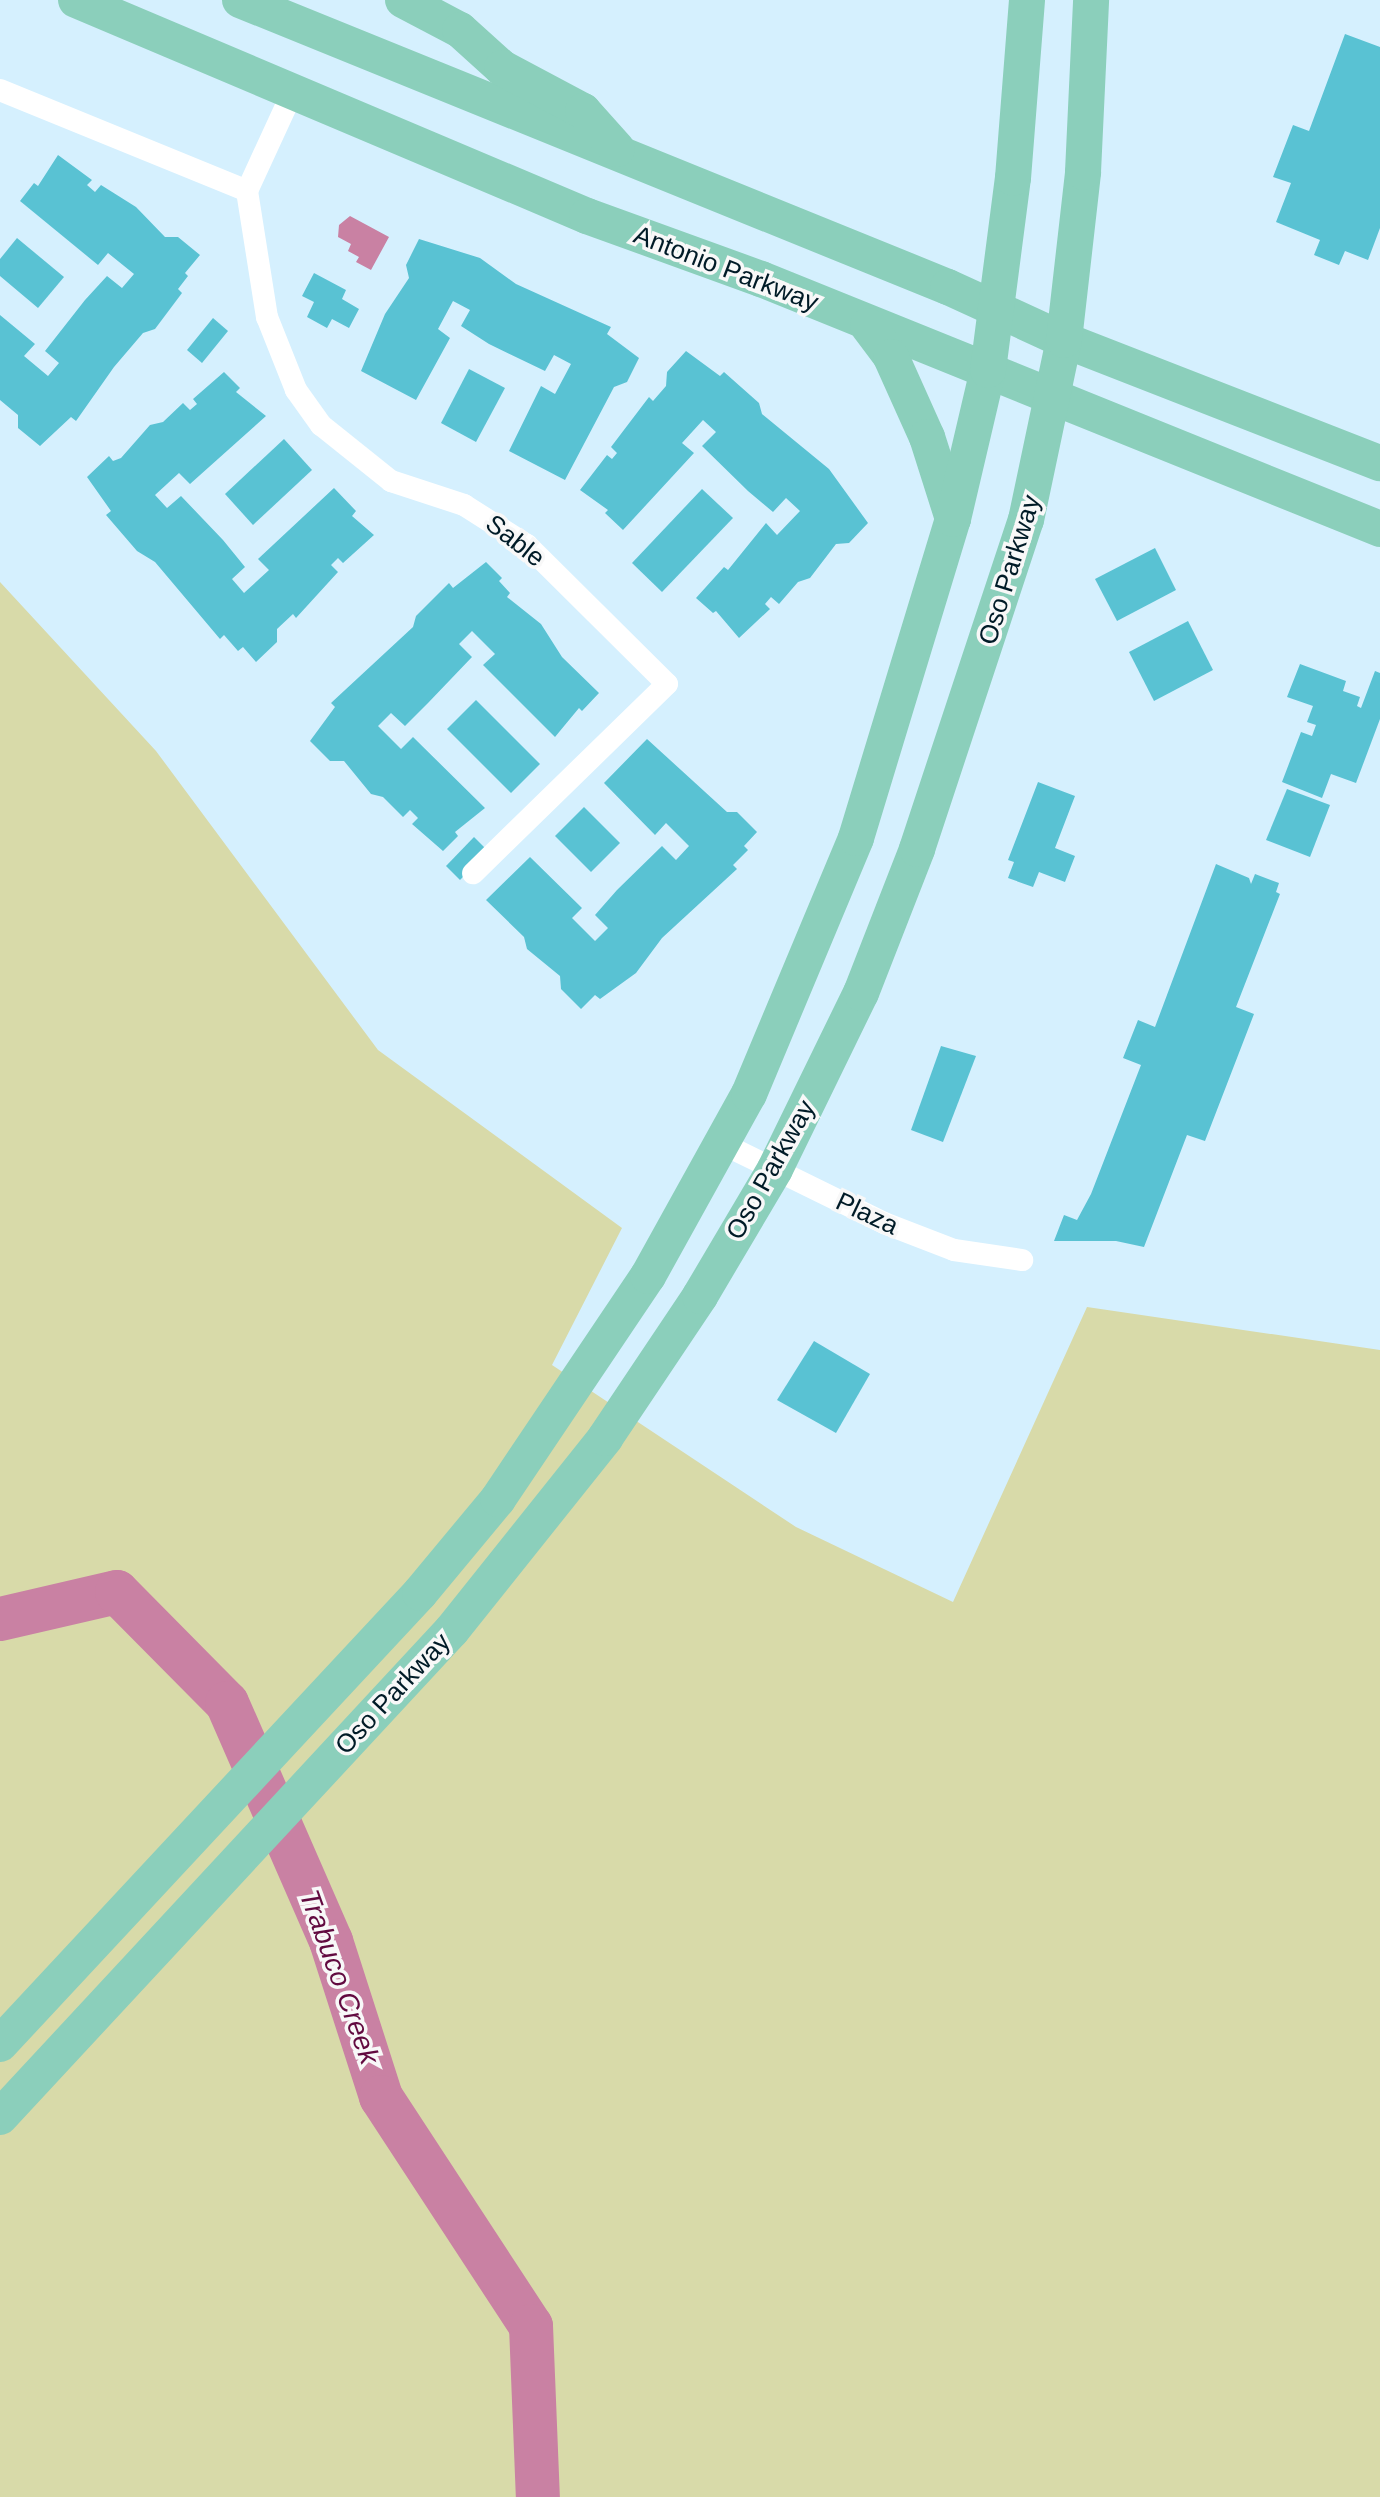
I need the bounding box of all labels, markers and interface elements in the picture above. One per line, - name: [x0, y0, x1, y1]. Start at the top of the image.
- street label: Antonio Parkway: [629, 219, 823, 319]
- street label: Oso Parkway: [972, 492, 1048, 648]
- street label: Sable: [479, 508, 551, 574]
- street label: Oso Parkway: [720, 1095, 822, 1245]
- street label: Plaza: [831, 1186, 903, 1242]
- street label: Oso Parkway: [329, 1627, 457, 1761]
- water label: Trabuco Creek: [292, 1885, 386, 2069]

